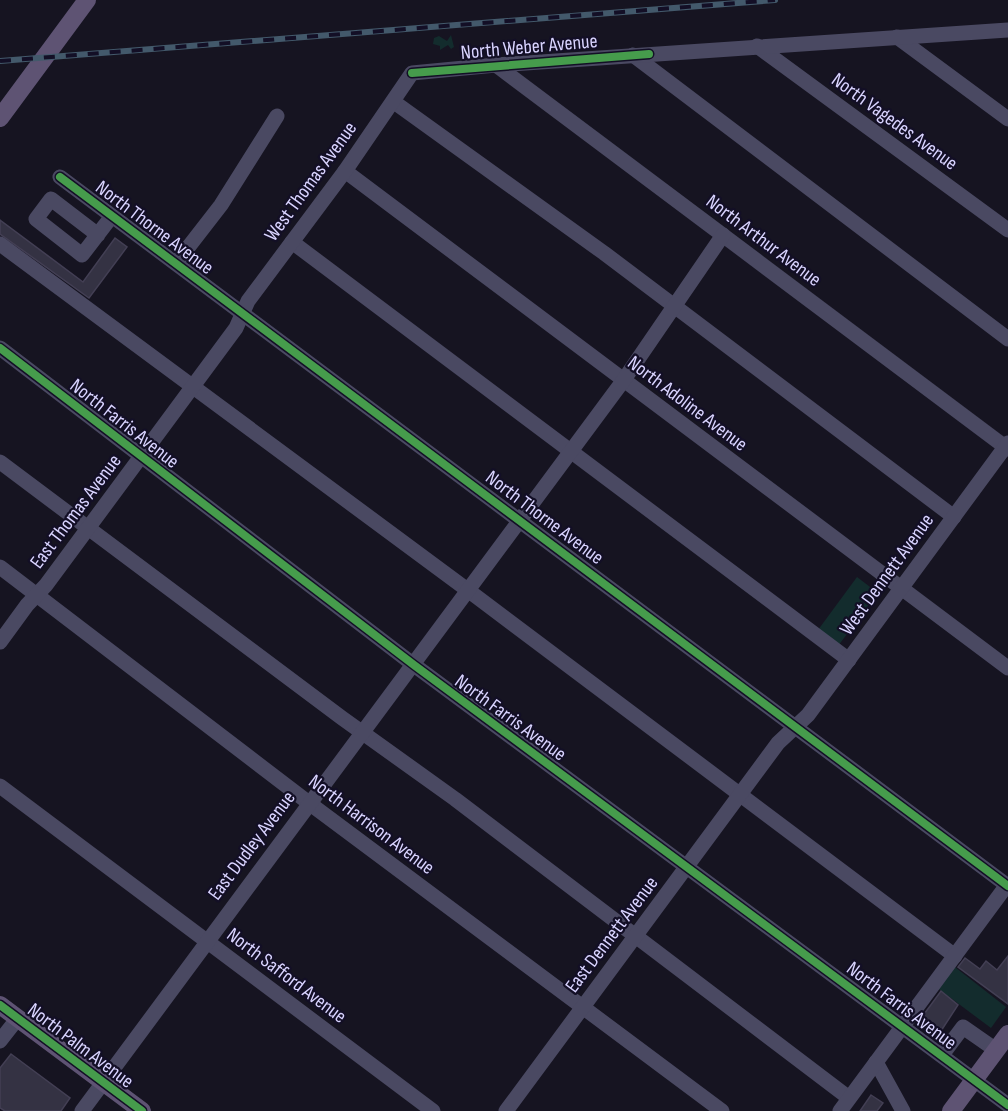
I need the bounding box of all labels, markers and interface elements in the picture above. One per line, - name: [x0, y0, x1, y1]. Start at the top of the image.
- street label: North Weber Avenue: [460, 29, 598, 65]
- street label: North Vagedes Avenue: [827, 68, 962, 176]
- street label: West Thomas Avenue: [259, 117, 362, 246]
- street label: North Thorne Avenue: [91, 176, 218, 280]
- street label: North Arthur Avenue: [701, 190, 826, 292]
- street label: North Adoline Avenue: [623, 351, 752, 457]
- street label: North Farris Avenue: [65, 374, 184, 474]
- street label: East Thomas Avenue: [25, 450, 127, 573]
- street label: North Thorne Avenue: [481, 466, 608, 570]
- street label: West Dennett Avenue: [835, 509, 939, 640]
- street label: North Farris Avenue: [450, 669, 571, 766]
- street label: North Harrison Avenue: [304, 770, 439, 880]
- street label: East Dudley Avenue: [203, 786, 301, 905]
- street label: East Dennett Avenue: [560, 872, 663, 997]
- street label: North Safford Avenue: [222, 923, 351, 1029]
- street label: North Farris Avenue: [842, 957, 961, 1055]
- street label: North Palm Avenue: [23, 998, 138, 1094]

